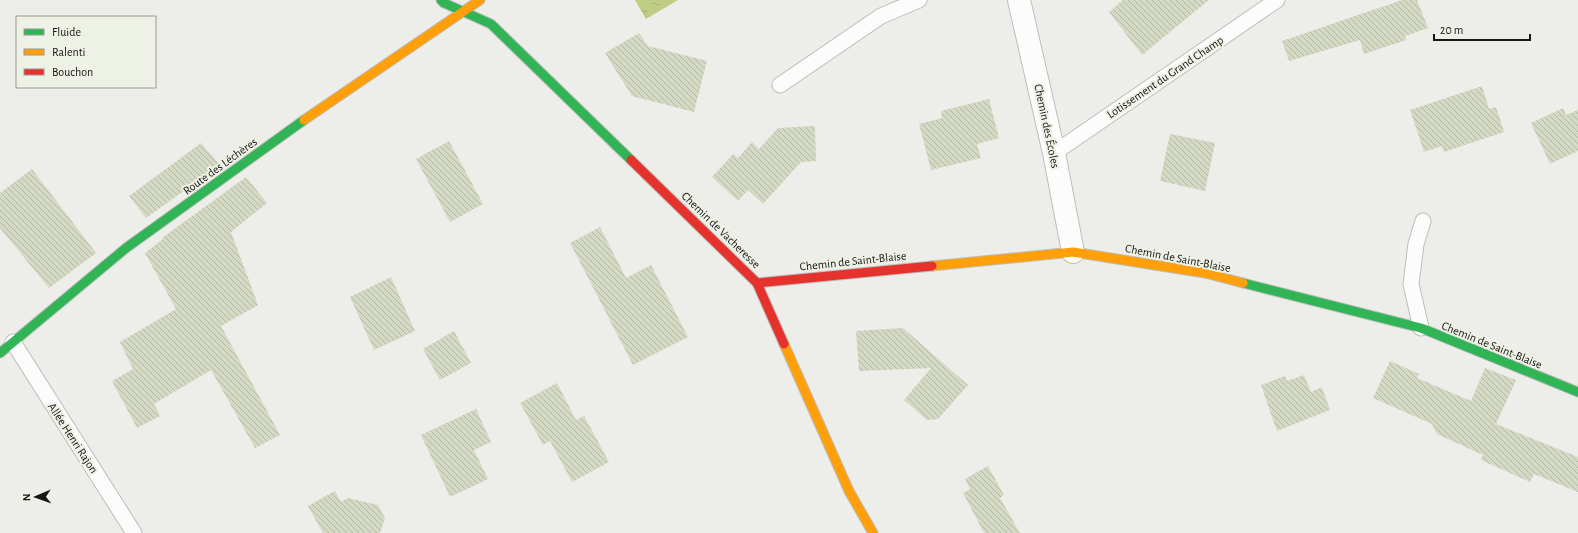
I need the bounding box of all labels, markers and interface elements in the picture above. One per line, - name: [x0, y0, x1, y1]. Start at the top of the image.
- legend: [16, 16, 156, 88]
- scale bar: [1434, 16, 1530, 42]
- text: 20 m: [1440, 24, 1463, 36]
- text: Fluide: [52, 26, 81, 38]
- street label: Lotissement du Grand Champ: [1105, 34, 1225, 120]
- text: Ralenti: [52, 46, 85, 58]
- text: Bouchon: [52, 66, 93, 78]
- street label: Chemin des Écoles: [1032, 83, 1063, 169]
- street label: Route des Léchères: [181, 135, 259, 197]
- street label: Chemin de Vacheresse: [679, 189, 763, 271]
- street label: Chemin de Saint-Blaise: [1124, 242, 1232, 274]
- street label: Chemin de Saint-Blaise: [799, 249, 907, 273]
- street label: Chemin de Saint-Blaise: [1440, 319, 1544, 371]
- street label: Allée Henri Rajon: [45, 401, 100, 476]
- north arrow: [16, 477, 56, 517]
- text: N: [21, 493, 32, 501]

